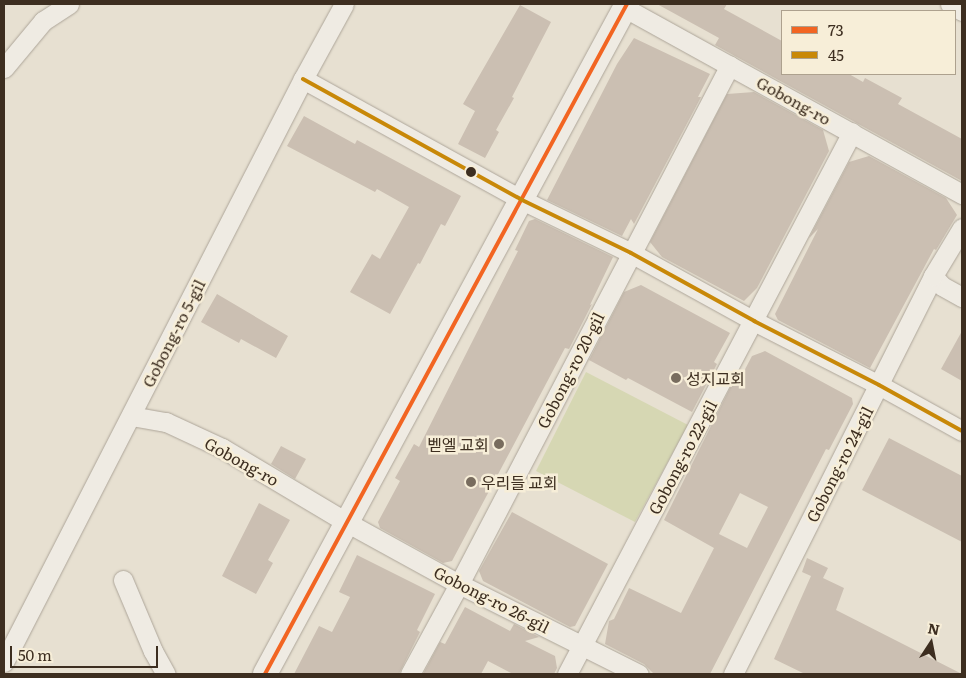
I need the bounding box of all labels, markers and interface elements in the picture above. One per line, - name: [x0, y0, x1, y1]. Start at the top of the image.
- legend: [781, 10, 956, 75]
- text: 73: [828, 18, 844, 41]
- text: 45: [828, 43, 844, 66]
- street label: Gobong-ro: [754, 72, 834, 128]
- unlabelled marker: [466, 167, 476, 177]
- street label: Gobong-ro 5-gil: [138, 276, 208, 390]
- street label: Gobong-ro 20-gil: [532, 309, 608, 431]
- place label: 성지교회: [686, 368, 745, 388]
- marker: 성지교회: [670, 372, 682, 384]
- street label: Gobong-ro 22-gil: [644, 397, 720, 517]
- street label: Gobong-ro 24-gil: [802, 403, 876, 525]
- street label: Gobong-ro: [202, 433, 282, 489]
- place label: 벧엘 교회: [427, 434, 489, 454]
- marker: 벧엘 교회: [493, 438, 505, 450]
- place label: 우리들 교회: [481, 472, 558, 492]
- marker: 우리들 교회: [465, 476, 477, 488]
- street label: Gobong-ro 26-gil: [431, 562, 553, 636]
- text: N: [926, 617, 942, 639]
- north arrow: [906, 618, 956, 668]
- scale bar: [12, 636, 160, 668]
- text: 50 m: [18, 643, 52, 666]

